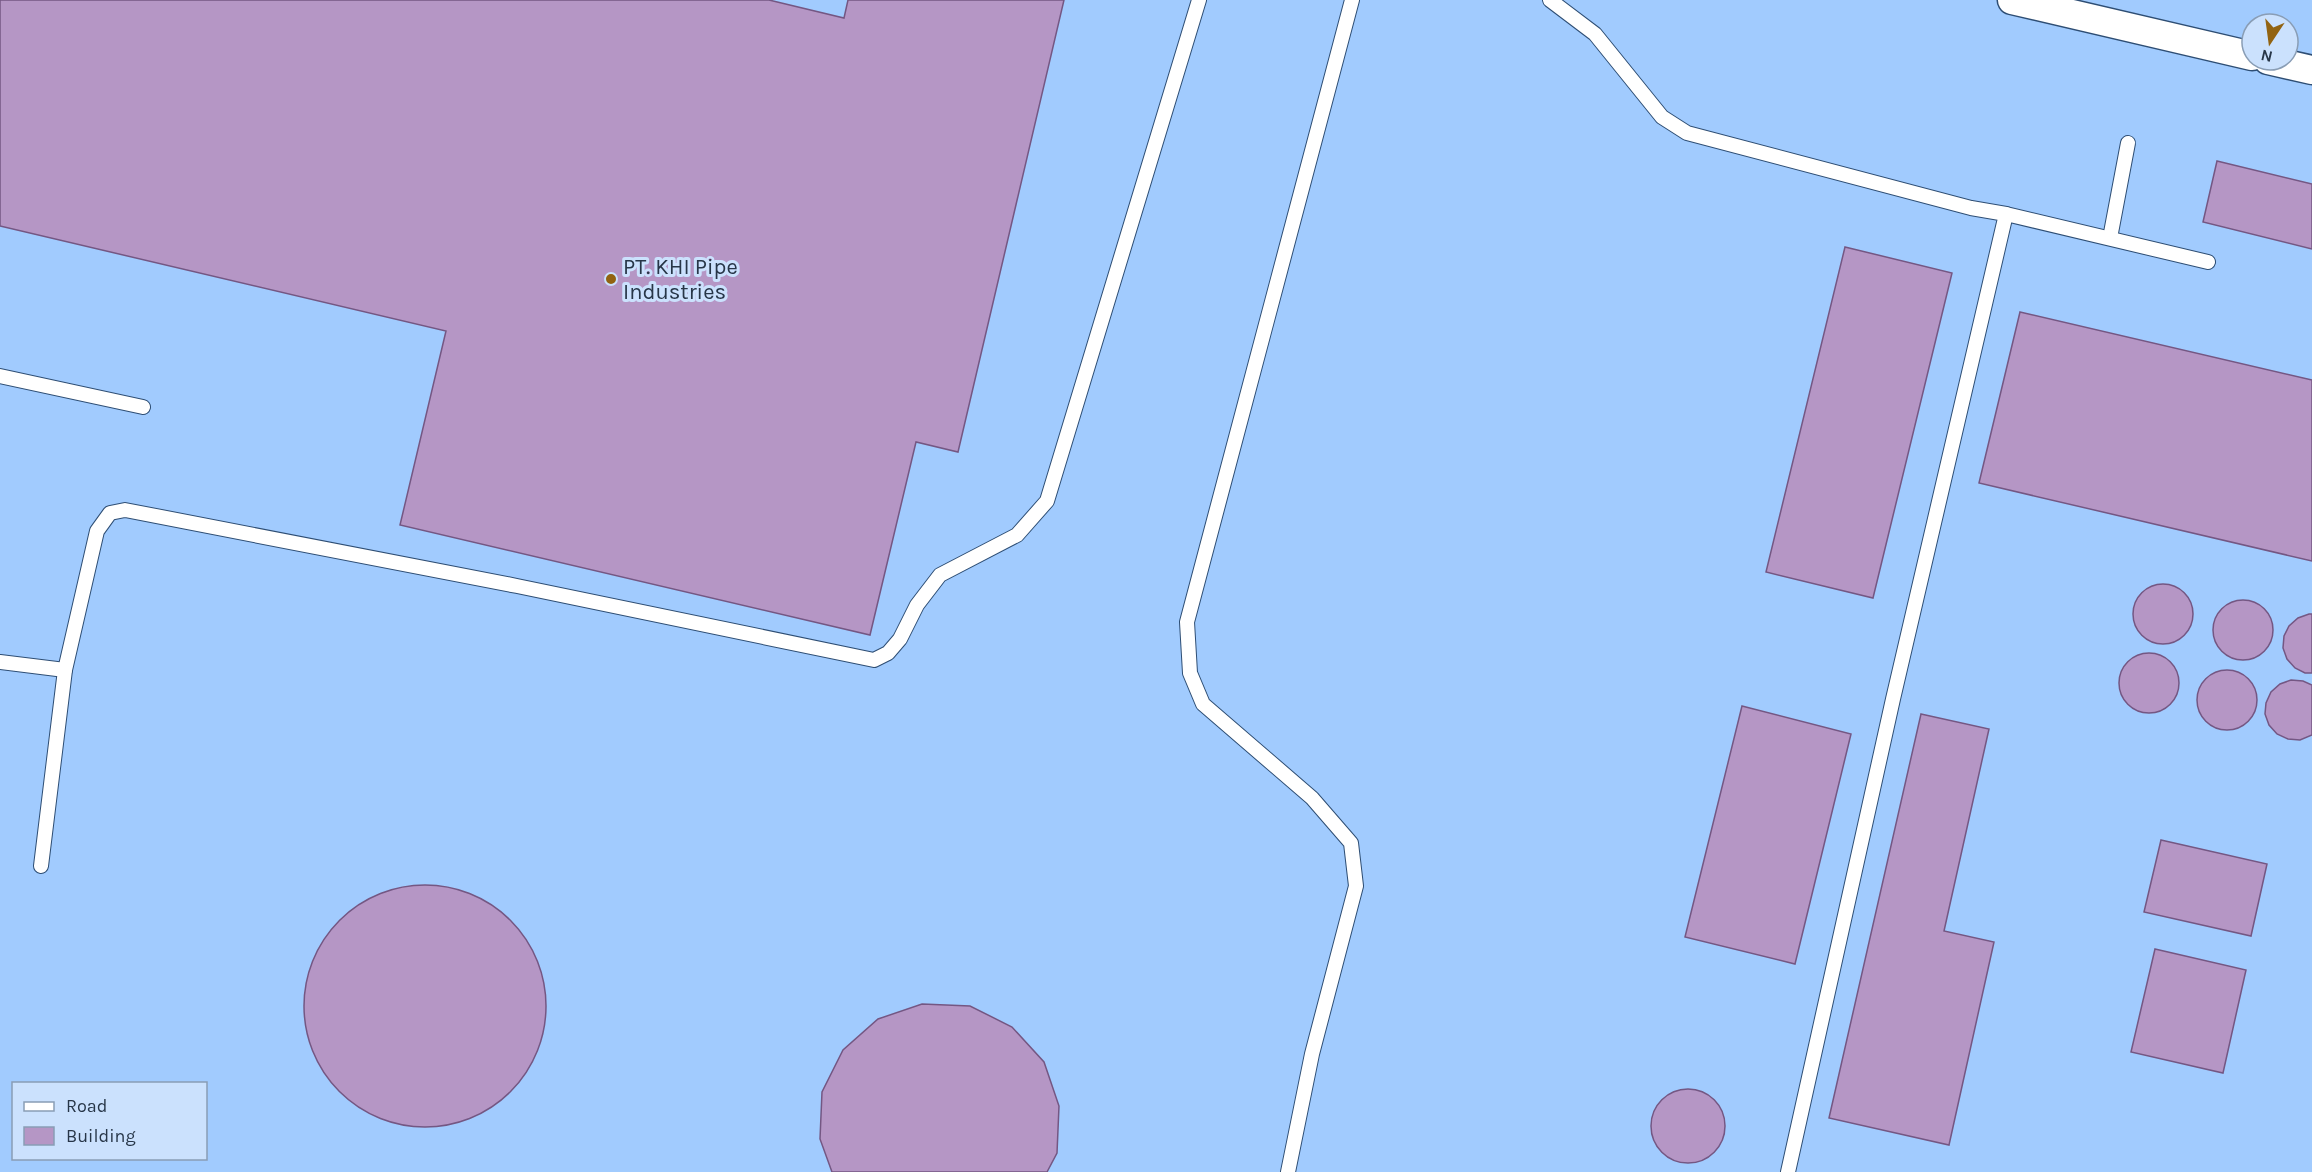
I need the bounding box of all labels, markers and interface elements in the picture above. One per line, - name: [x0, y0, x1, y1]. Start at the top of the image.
- north arrow: [2240, 12, 2300, 72]
- text: N: [2259, 46, 2274, 67]
- place label: PT. KHI Pipe Industries: [623, 254, 738, 305]
- marker: PT. KHI Pipe Industries: [604, 272, 618, 286]
- legend: [12, 1082, 207, 1160]
- text: Road: [66, 1095, 107, 1117]
- text: Building: [66, 1125, 136, 1147]

